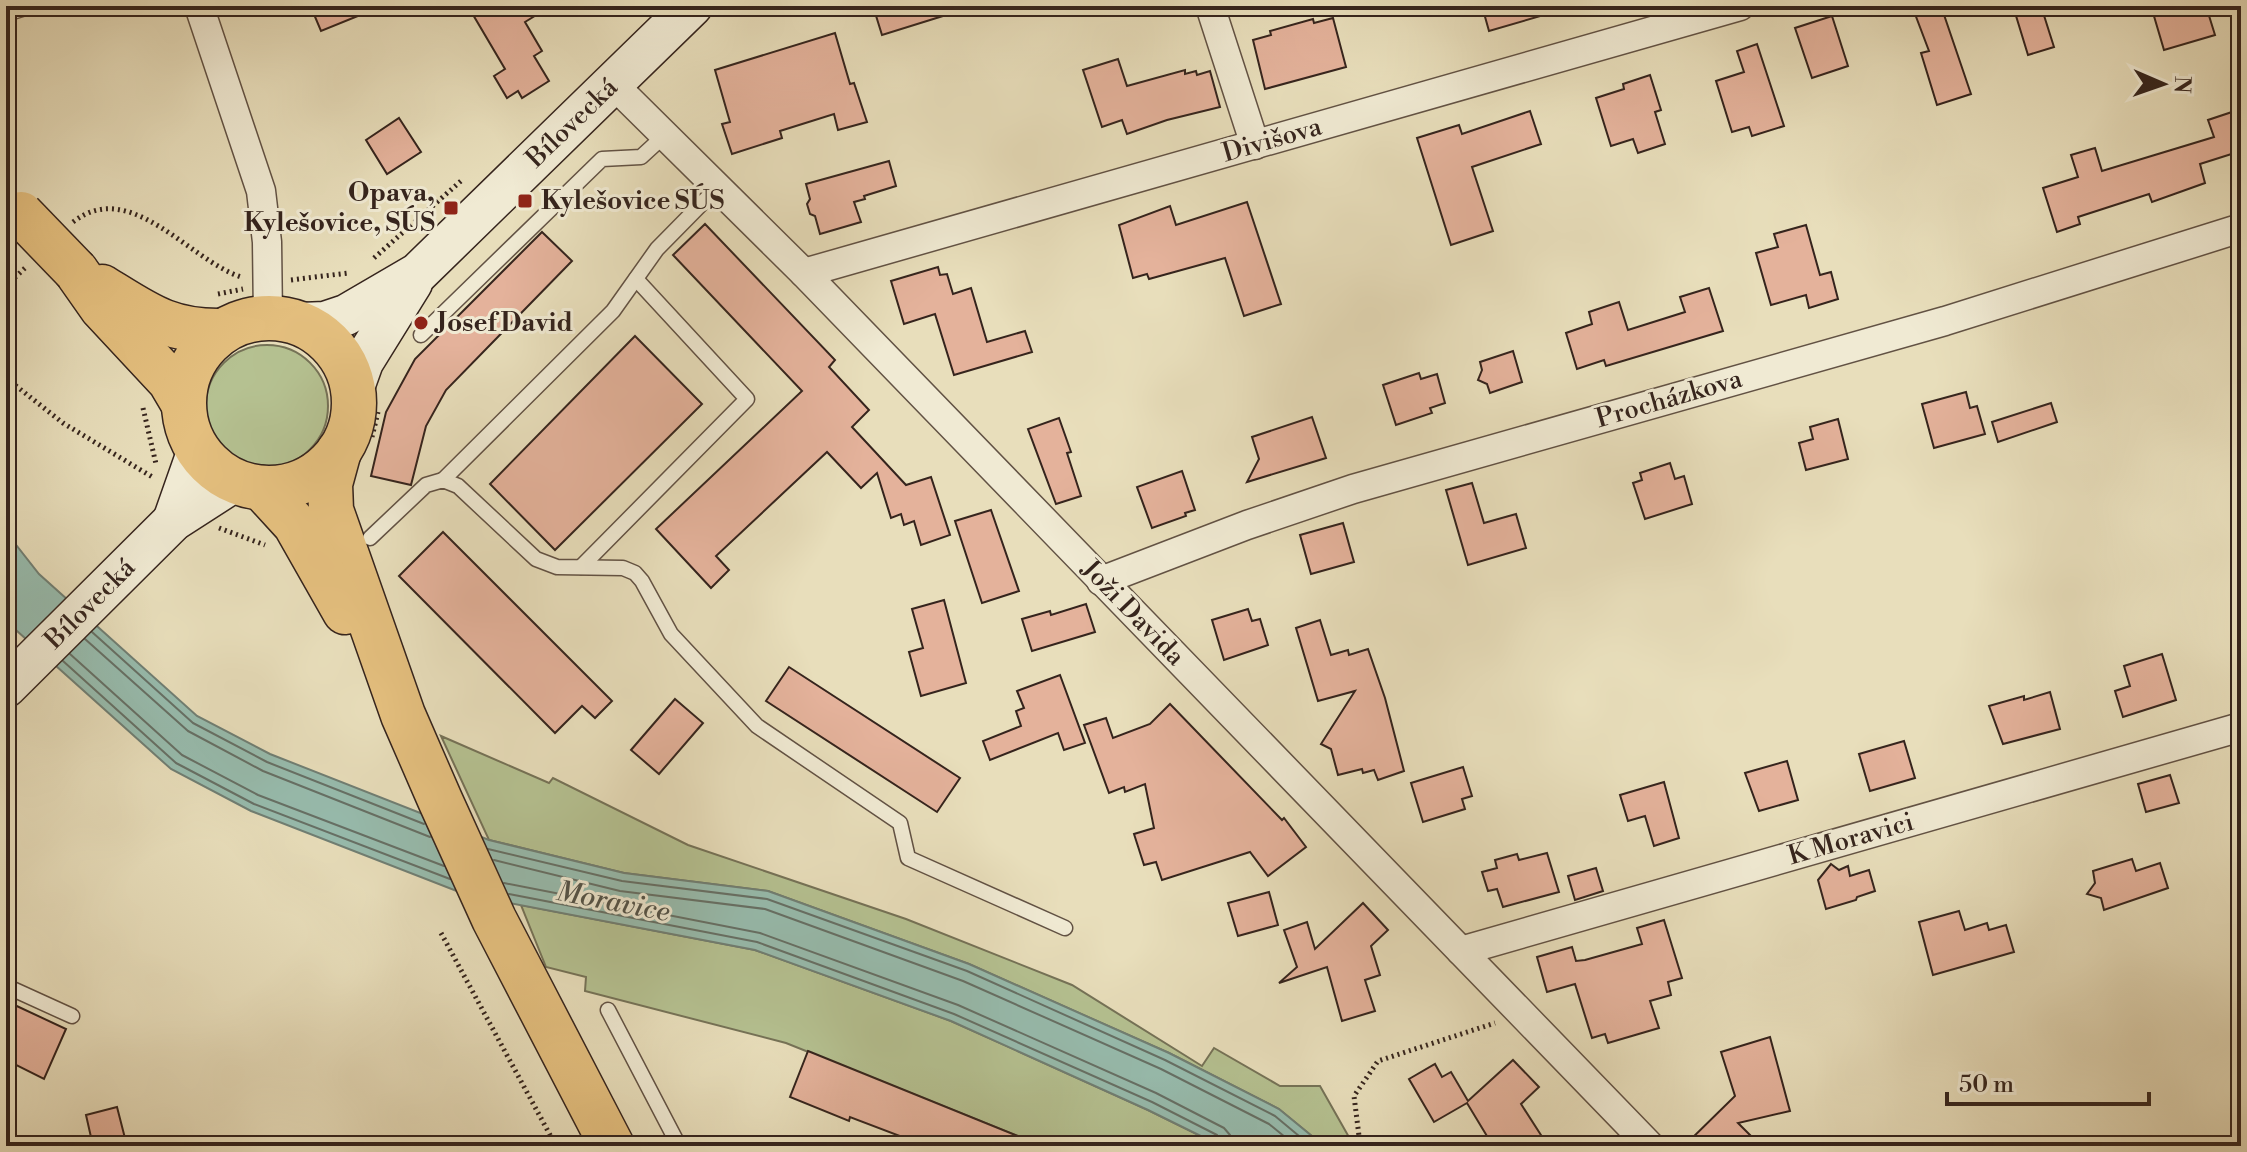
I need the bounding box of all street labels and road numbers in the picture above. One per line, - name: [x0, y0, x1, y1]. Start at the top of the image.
- street label: Bílovecká: [519, 71, 625, 175]
- street label: Divišova: [1219, 110, 1326, 169]
- street label: Procházkova: [1592, 363, 1747, 435]
- street label: Bílovecká: [37, 551, 143, 657]
- street label: Joži Davida: [1074, 553, 1192, 673]
- street label: K Moravici: [1784, 806, 1918, 872]

